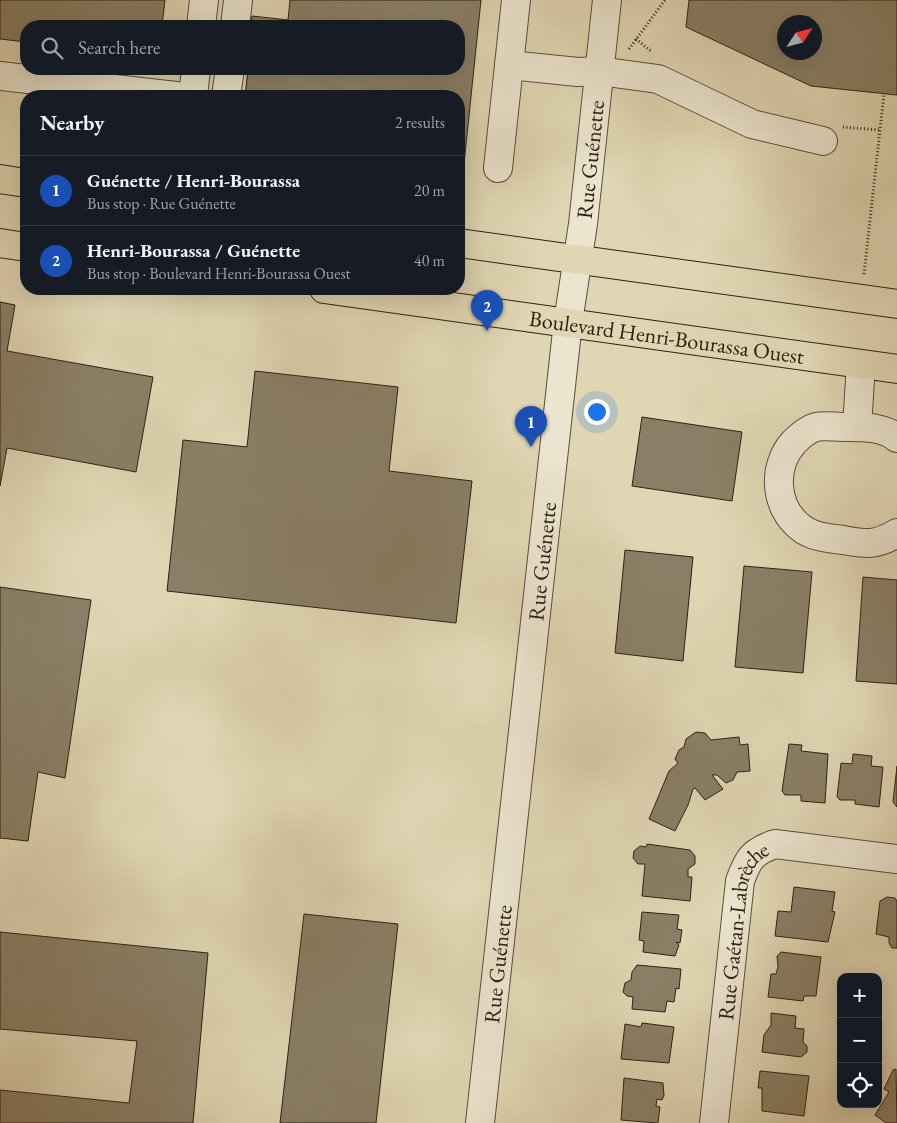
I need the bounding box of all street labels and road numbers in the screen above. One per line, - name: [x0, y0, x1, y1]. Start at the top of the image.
- street label: Rue Guénette: [570, 98, 611, 220]
- street label: Boulevard Henri-Bourassa Ouest: [527, 304, 806, 371]
- street label: Rue Guénette: [521, 500, 563, 622]
- street label: Rue Gaétan-Labrèche: [711, 834, 774, 1022]
- street label: Rue Guénette: [477, 903, 519, 1025]

